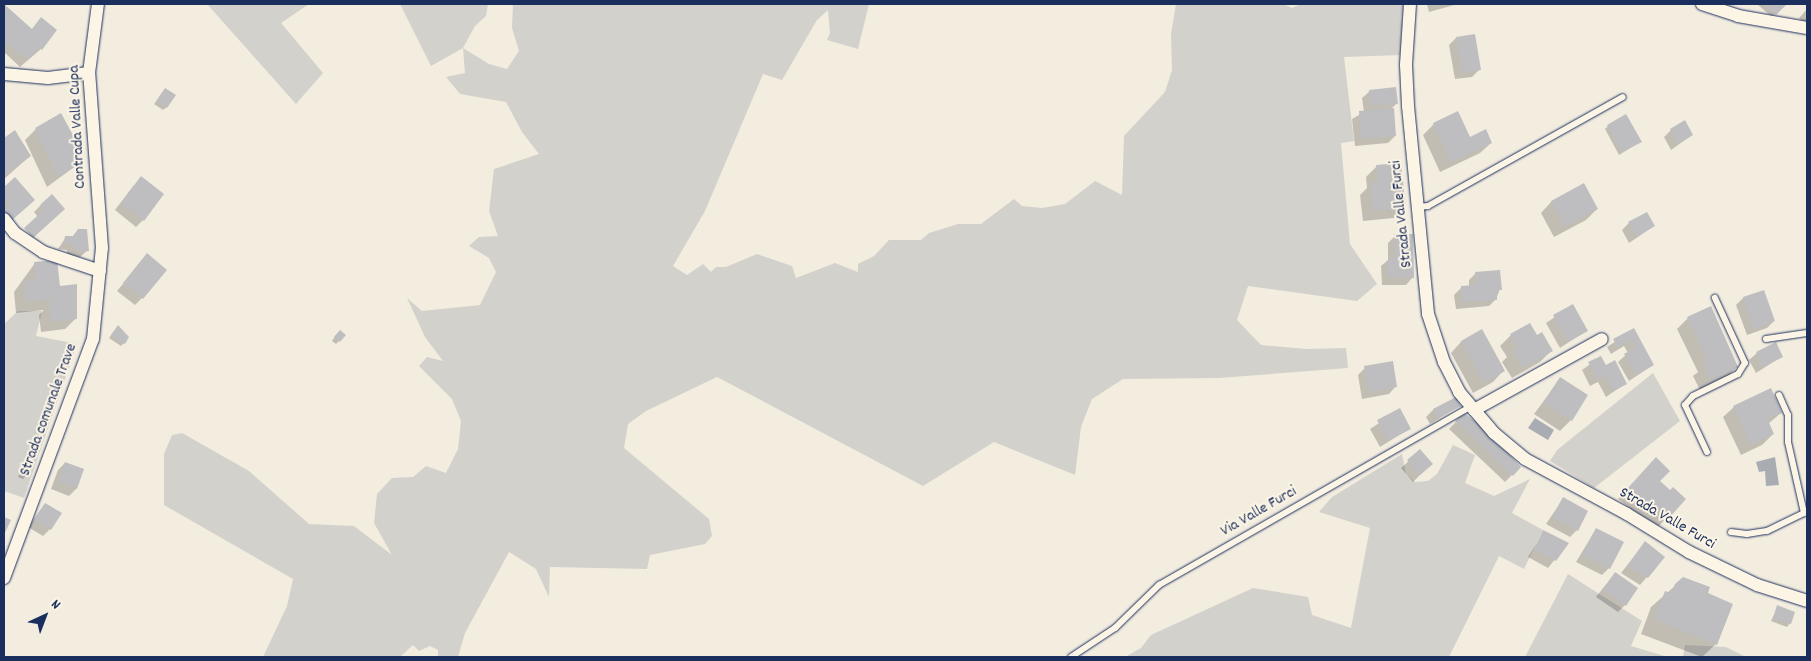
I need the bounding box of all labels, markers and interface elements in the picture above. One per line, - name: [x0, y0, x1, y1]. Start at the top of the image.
- street label: Contrada Valle Cupa: [65, 65, 91, 189]
- street label: Strada Valle Furci: [1387, 159, 1417, 269]
- street label: Strada comunale Trave: [16, 341, 82, 479]
- street label: Via Valle Furci: [1218, 483, 1300, 541]
- street label: Strada Valle Furci: [1615, 484, 1719, 554]
- north arrow: [20, 591, 70, 641]
- text: N: [46, 595, 65, 615]

